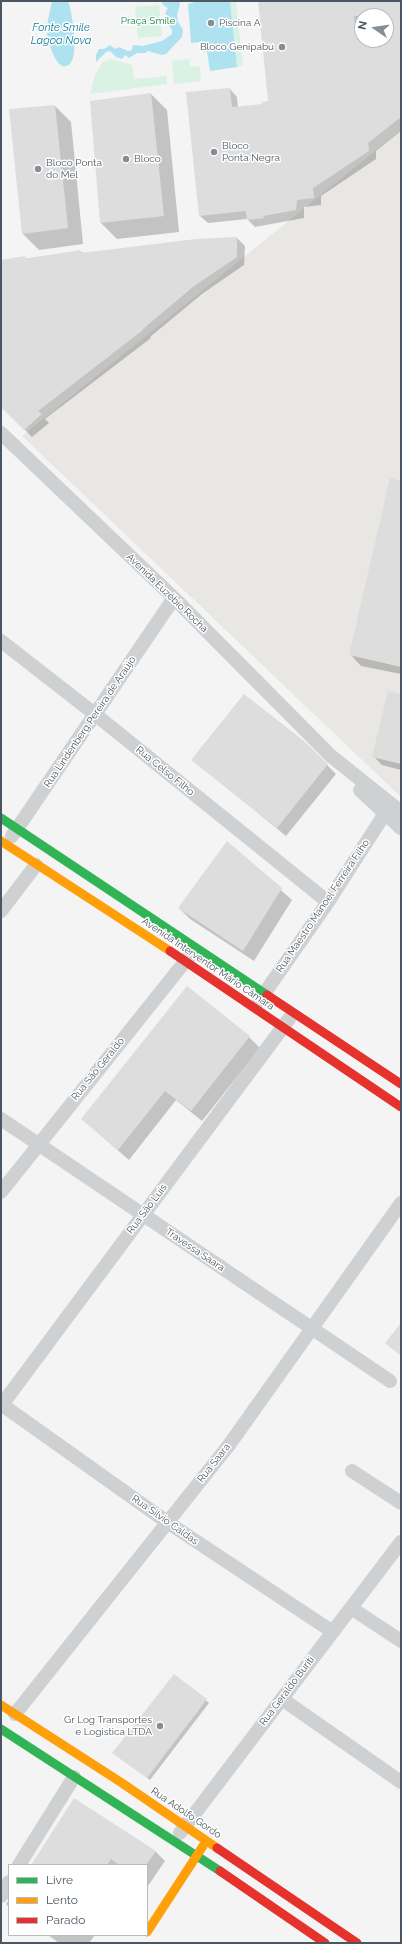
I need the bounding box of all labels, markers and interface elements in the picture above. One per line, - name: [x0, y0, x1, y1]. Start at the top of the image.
- north arrow: [354, 8, 394, 48]
- park label: Praça Smile: [121, 15, 175, 27]
- place label: Piscina A: [219, 17, 260, 29]
- marker: Piscina A: [206, 18, 216, 28]
- text: N: [356, 20, 370, 31]
- water label: Fonte Smile Lagoa Nova: [31, 21, 91, 47]
- place label: Bloco Genipabu: [200, 41, 274, 53]
- marker: Bloco Genipabu: [277, 42, 287, 52]
- place label: Bloco Ponta Negra: [222, 140, 280, 164]
- marker: Bloco Ponta Negra: [209, 147, 219, 157]
- place label: Bloco: [134, 153, 161, 165]
- marker: Bloco: [121, 154, 131, 164]
- place label: Bloco Ponta do Mel: [46, 157, 102, 180]
- marker: Bloco Ponta do Mel: [33, 164, 43, 174]
- street label: Avenida Euzébio Rocha: [124, 551, 210, 635]
- street label: Rua Lindenberg Pereira de Araújo: [42, 654, 138, 790]
- street label: Rua Celso Filho: [133, 744, 197, 798]
- street label: Rua Maestro Manoel Ferreira Filho: [274, 837, 372, 975]
- street label: Avenida Interventor Mário Câmara: [140, 915, 276, 1013]
- street label: Rua São Geraldo: [69, 1035, 127, 1103]
- street label: Rua São Luís: [124, 1182, 170, 1236]
- street label: Travessa Saara: [163, 1226, 227, 1274]
- street label: Rua Saara: [195, 1441, 233, 1485]
- street label: Rua Silvio Caldas: [129, 1493, 201, 1547]
- street label: Rua Geraldo Buriti: [257, 1654, 317, 1728]
- place label: Gr Log Transportes e Logistica LTDA: [64, 1714, 152, 1738]
- marker: Gr Log Transportes e Logistica LTDA: [155, 1721, 165, 1731]
- street label: Rua Adolfo Gordo: [149, 1785, 223, 1841]
- legend: [8, 1864, 148, 1936]
- text: Livre: [46, 1873, 73, 1887]
- text: Lento: [46, 1893, 78, 1907]
- text: Parado: [46, 1913, 85, 1927]

